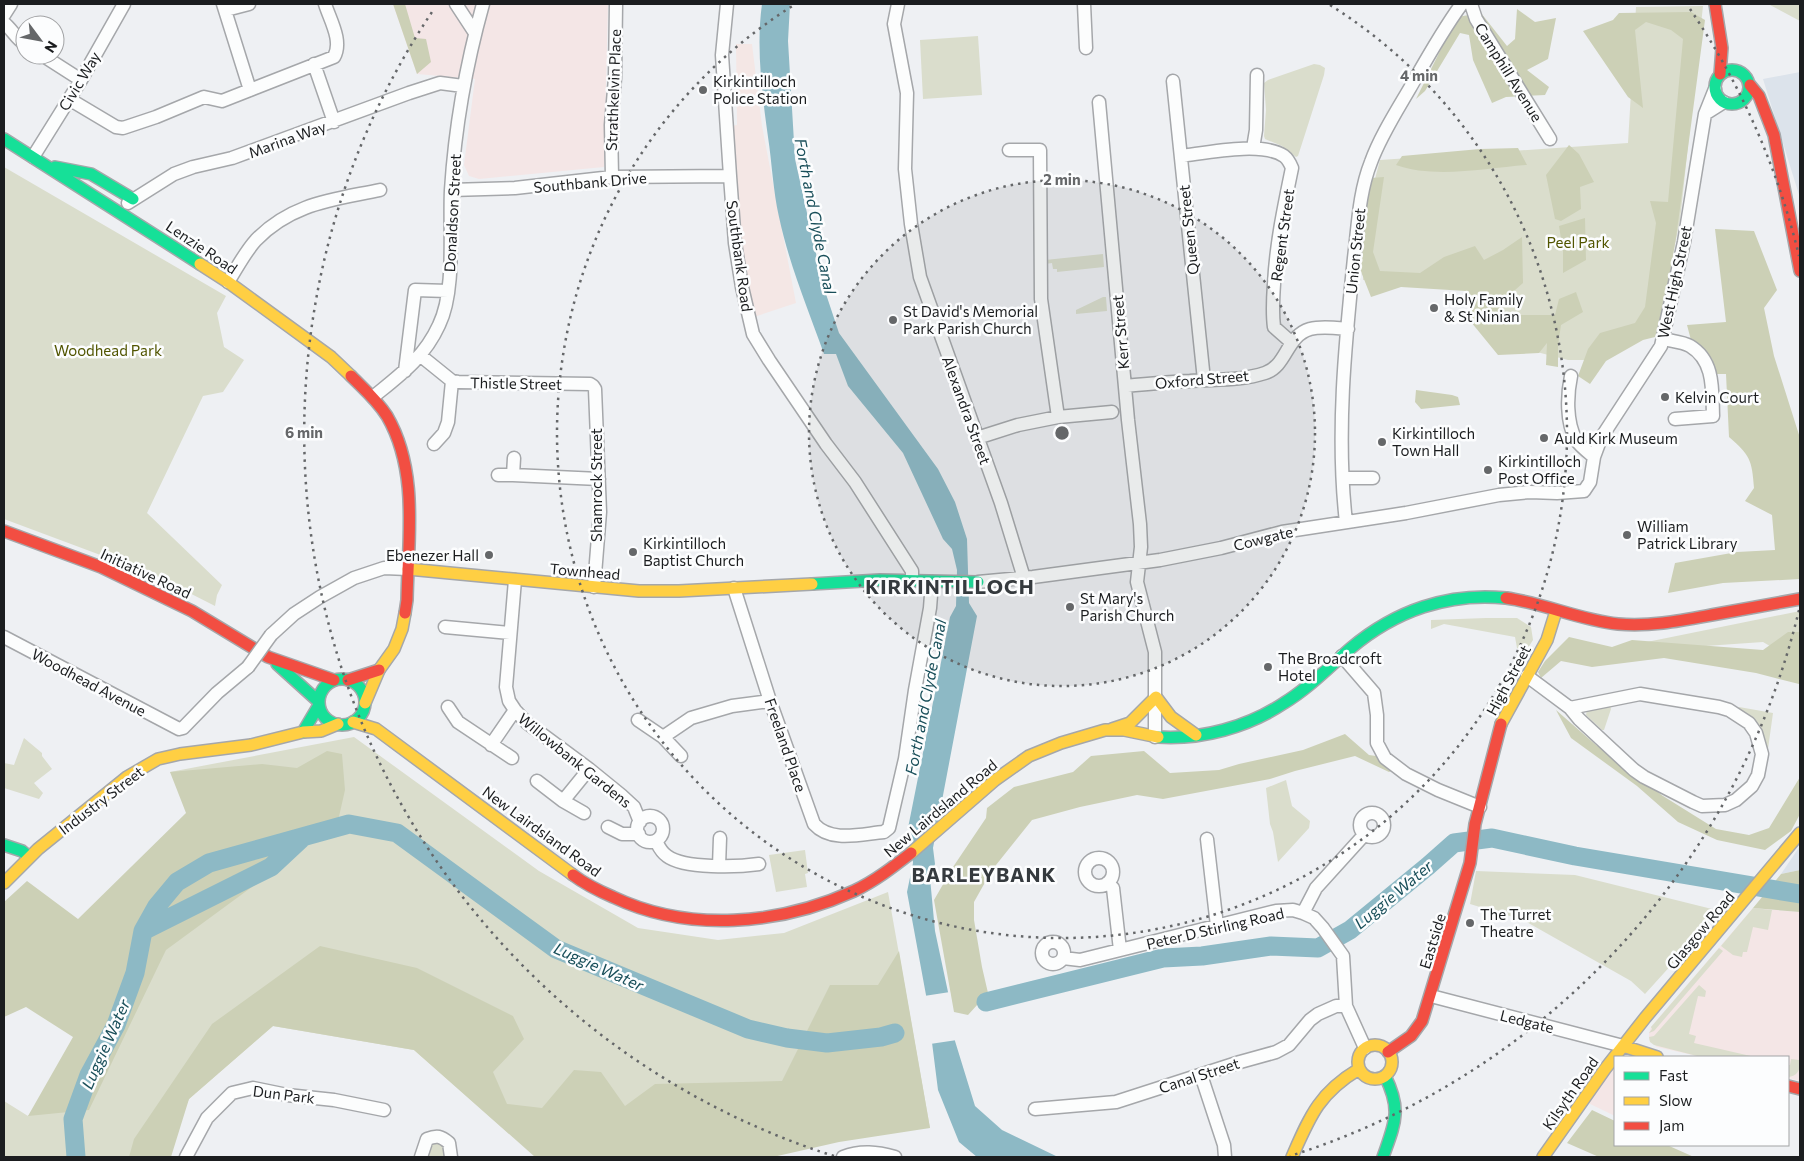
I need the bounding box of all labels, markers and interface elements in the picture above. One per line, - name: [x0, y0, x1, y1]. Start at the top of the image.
- north arrow: [15, 15, 65, 65]
- street label: Camphill Avenue: [1471, 19, 1547, 125]
- street label: Strathkelvin Place: [602, 29, 624, 151]
- text: N: [41, 38, 61, 56]
- street label: Civic Way: [54, 48, 104, 114]
- text: 4 min: [1400, 66, 1438, 84]
- place label: Kirkintilloch Police Station: [713, 72, 807, 107]
- marker: Kirkintilloch Police Station: [697, 84, 709, 96]
- street label: Marina Way: [246, 117, 328, 161]
- water label: Forth and Clyde Canal: [792, 137, 841, 296]
- street label: Donaldson Street: [440, 153, 464, 273]
- street label: Southbank Drive: [533, 168, 647, 196]
- text: 2 min: [1043, 170, 1081, 188]
- street label: Queen Street: [1174, 184, 1202, 276]
- street label: Regent Street: [1267, 188, 1297, 282]
- street label: Southbank Road: [723, 199, 757, 313]
- street label: Union Street: [1342, 207, 1368, 295]
- street label: Lenzie Road: [163, 217, 241, 277]
- street label: West High Street: [1653, 224, 1695, 340]
- park label: Peel Park: [1546, 233, 1610, 251]
- place label: Holy Family & St Ninian: [1444, 290, 1524, 325]
- street label: Kerr Street: [1108, 294, 1132, 370]
- place label: St David's Memorial Park Parish Church: [903, 302, 1038, 337]
- marker: Holy Family & St Ninian: [1428, 302, 1440, 314]
- marker: St David's Memorial Park Parish Church: [887, 314, 899, 326]
- park label: Woodhead Park: [54, 341, 162, 359]
- street label: Alexandra Street: [939, 353, 995, 467]
- street label: Oxford Street: [1154, 366, 1250, 392]
- street label: Thistle Street: [470, 373, 562, 393]
- place label: Kelvin Court: [1675, 388, 1759, 406]
- marker: Kelvin Court: [1659, 391, 1671, 403]
- text: 6 min: [285, 423, 323, 441]
- centre of rings: [1053, 424, 1071, 442]
- place label: Kirkintilloch Town Hall: [1392, 424, 1475, 459]
- street label: Shamrock Street: [587, 428, 605, 542]
- place label: Auld Kirk Museum: [1554, 429, 1678, 447]
- marker: Auld Kirk Museum: [1538, 432, 1550, 444]
- marker: Kirkintilloch Town Hall: [1376, 436, 1388, 448]
- place label: Kirkintilloch Post Office: [1498, 452, 1581, 487]
- marker: Kirkintilloch Post Office: [1482, 464, 1494, 476]
- place label: William Patrick Library: [1637, 517, 1738, 552]
- street label: Cowgate: [1231, 522, 1295, 554]
- marker: William Patrick Library: [1621, 529, 1633, 541]
- place label: Kirkintilloch Baptist Church: [643, 534, 744, 569]
- street label: Initiative Road: [98, 544, 194, 602]
- place label: Ebenezer Hall: [386, 546, 479, 564]
- marker: Kirkintilloch Baptist Church: [627, 546, 639, 558]
- marker: Ebenezer Hall: [483, 549, 495, 561]
- street label: Townhead: [549, 559, 621, 583]
- district label: KIRKINTILLOCH: [865, 574, 1035, 598]
- place label: St Mary's Parish Church: [1080, 589, 1174, 624]
- marker: St Mary's Parish Church: [1064, 601, 1076, 613]
- water label: Forth and Clyde Canal: [901, 617, 950, 776]
- street label: High Street: [1482, 642, 1534, 718]
- street label: Woodhead Avenue: [29, 644, 149, 720]
- place label: The Broadcroft Hotel: [1278, 649, 1382, 684]
- marker: The Broadcroft Hotel: [1262, 661, 1274, 673]
- street label: Freeland Place: [762, 696, 811, 794]
- street label: Willowbank Gardens: [515, 709, 635, 811]
- street label: New Lairdsland Road: [880, 755, 1000, 861]
- street label: Industry Street: [55, 762, 147, 838]
- street label: New Lairdsland Road: [479, 782, 605, 880]
- water label: Luggie Water: [1350, 855, 1436, 932]
- district label: BARLEYBANK: [912, 862, 1056, 886]
- street label: Glasgow Road: [1662, 887, 1738, 973]
- street label: Peter D Stirling Road: [1144, 903, 1286, 953]
- place label: The Turret Theatre: [1480, 905, 1551, 940]
- street label: Eastside: [1415, 911, 1449, 971]
- marker: The Turret Theatre: [1464, 917, 1476, 929]
- water label: Luggie Water: [551, 938, 647, 994]
- water label: Luggie Water: [77, 996, 133, 1092]
- street label: Ledgate: [1498, 1006, 1556, 1036]
- street label: Kilsyth Road: [1538, 1053, 1602, 1133]
- street label: Canal Street: [1156, 1054, 1242, 1096]
- legend: [1614, 1056, 1789, 1146]
- text: Fast: [1659, 1066, 1688, 1084]
- street label: Dun Park: [252, 1081, 316, 1107]
- text: Slow: [1659, 1091, 1692, 1109]
- text: Jam: [1659, 1116, 1684, 1134]

